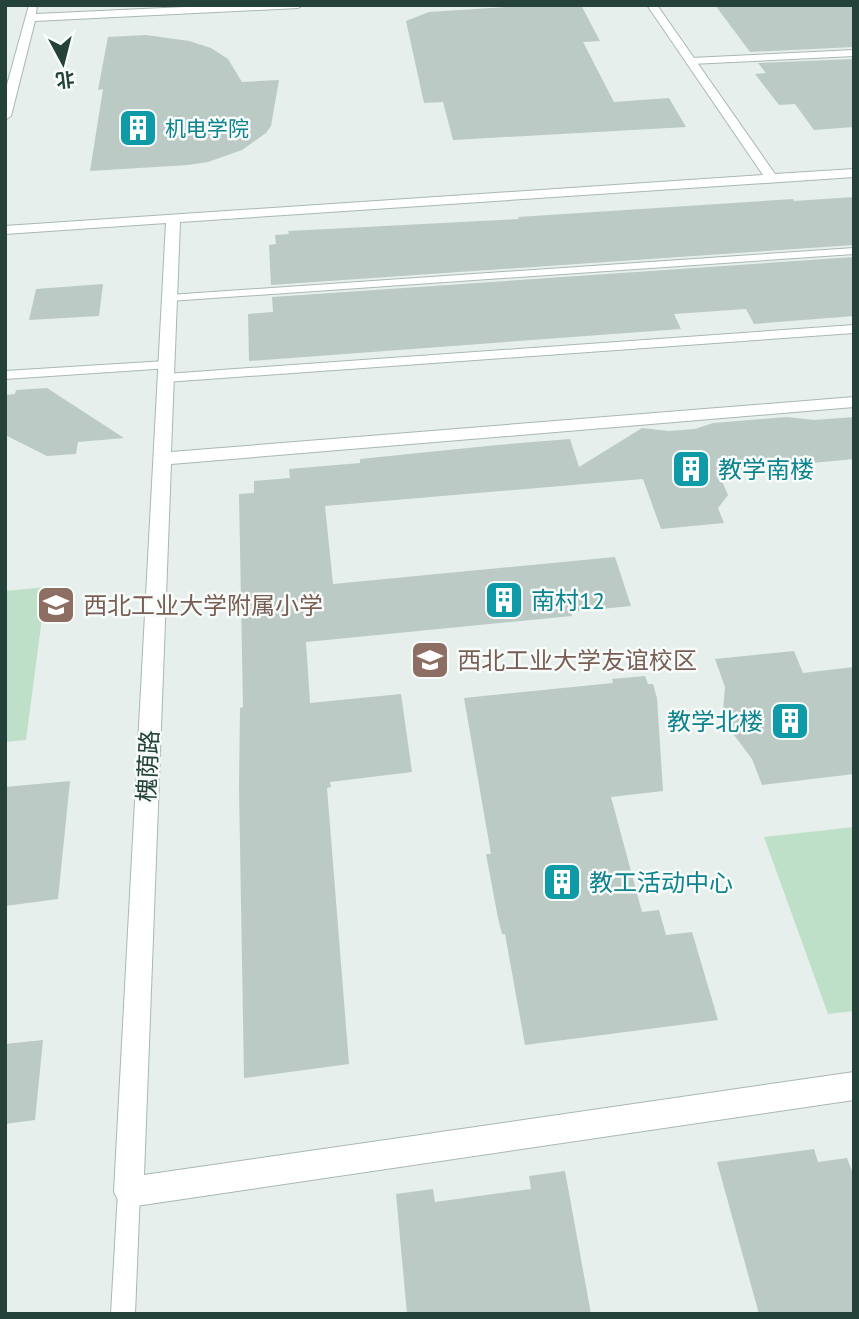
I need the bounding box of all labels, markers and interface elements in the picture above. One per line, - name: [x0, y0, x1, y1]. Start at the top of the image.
- north arrow: [28, 28, 98, 98]
- text: 北: [54, 67, 76, 93]
- building icon: 机电学院: [117, 107, 159, 149]
- place label: 机电学院: [165, 115, 249, 142]
- building icon: 教学南楼: [670, 448, 712, 490]
- place label: 教学南楼: [718, 454, 814, 485]
- building icon: 南村12: [483, 579, 525, 621]
- school or university icon: 西北工业大学附属小学: [35, 584, 77, 626]
- place label: 南村12: [531, 585, 605, 616]
- place label: 西北工业大学附属小学: [83, 590, 323, 621]
- school or university icon: 西北工业大学友谊校区: [409, 639, 451, 681]
- place label: 西北工业大学友谊校区: [457, 645, 697, 676]
- building icon: 教学北楼: [769, 700, 811, 742]
- place label: 教学北楼: [667, 706, 763, 737]
- street label: 槐荫路: [131, 729, 165, 803]
- building icon: 教工活动中心: [541, 861, 583, 903]
- place label: 教工活动中心: [589, 867, 733, 898]

